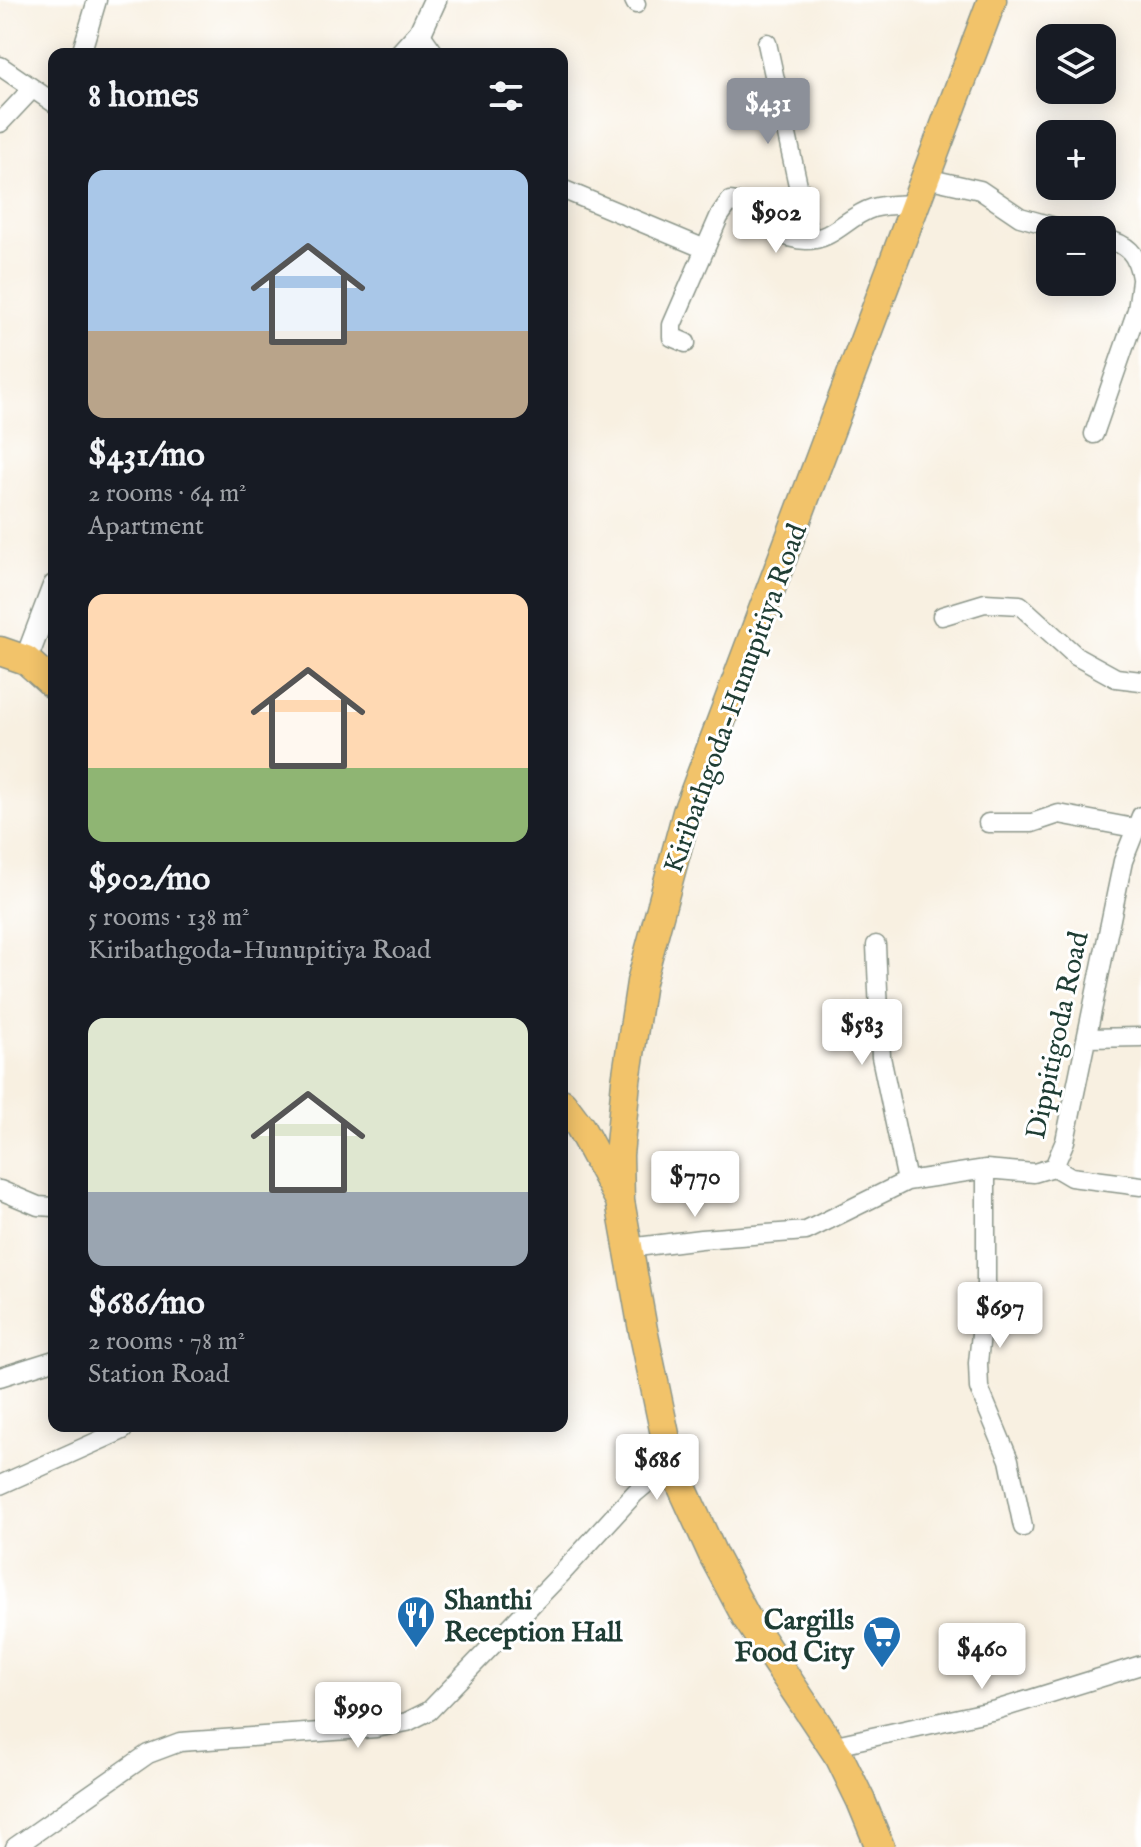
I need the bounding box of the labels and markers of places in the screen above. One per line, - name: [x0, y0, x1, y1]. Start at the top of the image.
- pin: $431: [721, 78, 815, 146]
- pin: $902: [729, 187, 823, 255]
- pin: $583: [815, 999, 909, 1067]
- pin: $770: [648, 1151, 742, 1219]
- pin: $697: [953, 1282, 1047, 1350]
- pin: $686: [610, 1434, 704, 1502]
- place label: Shanthi Reception Hall: [444, 1584, 624, 1651]
- restaurant icon: Shanthi Reception Hall: [395, 1594, 437, 1649]
- place label: Cargills Food City: [735, 1604, 855, 1671]
- supermarket icon: Cargills Food City: [861, 1614, 903, 1669]
- pin: $460: [935, 1623, 1029, 1691]
- pin: $990: [311, 1682, 405, 1750]

